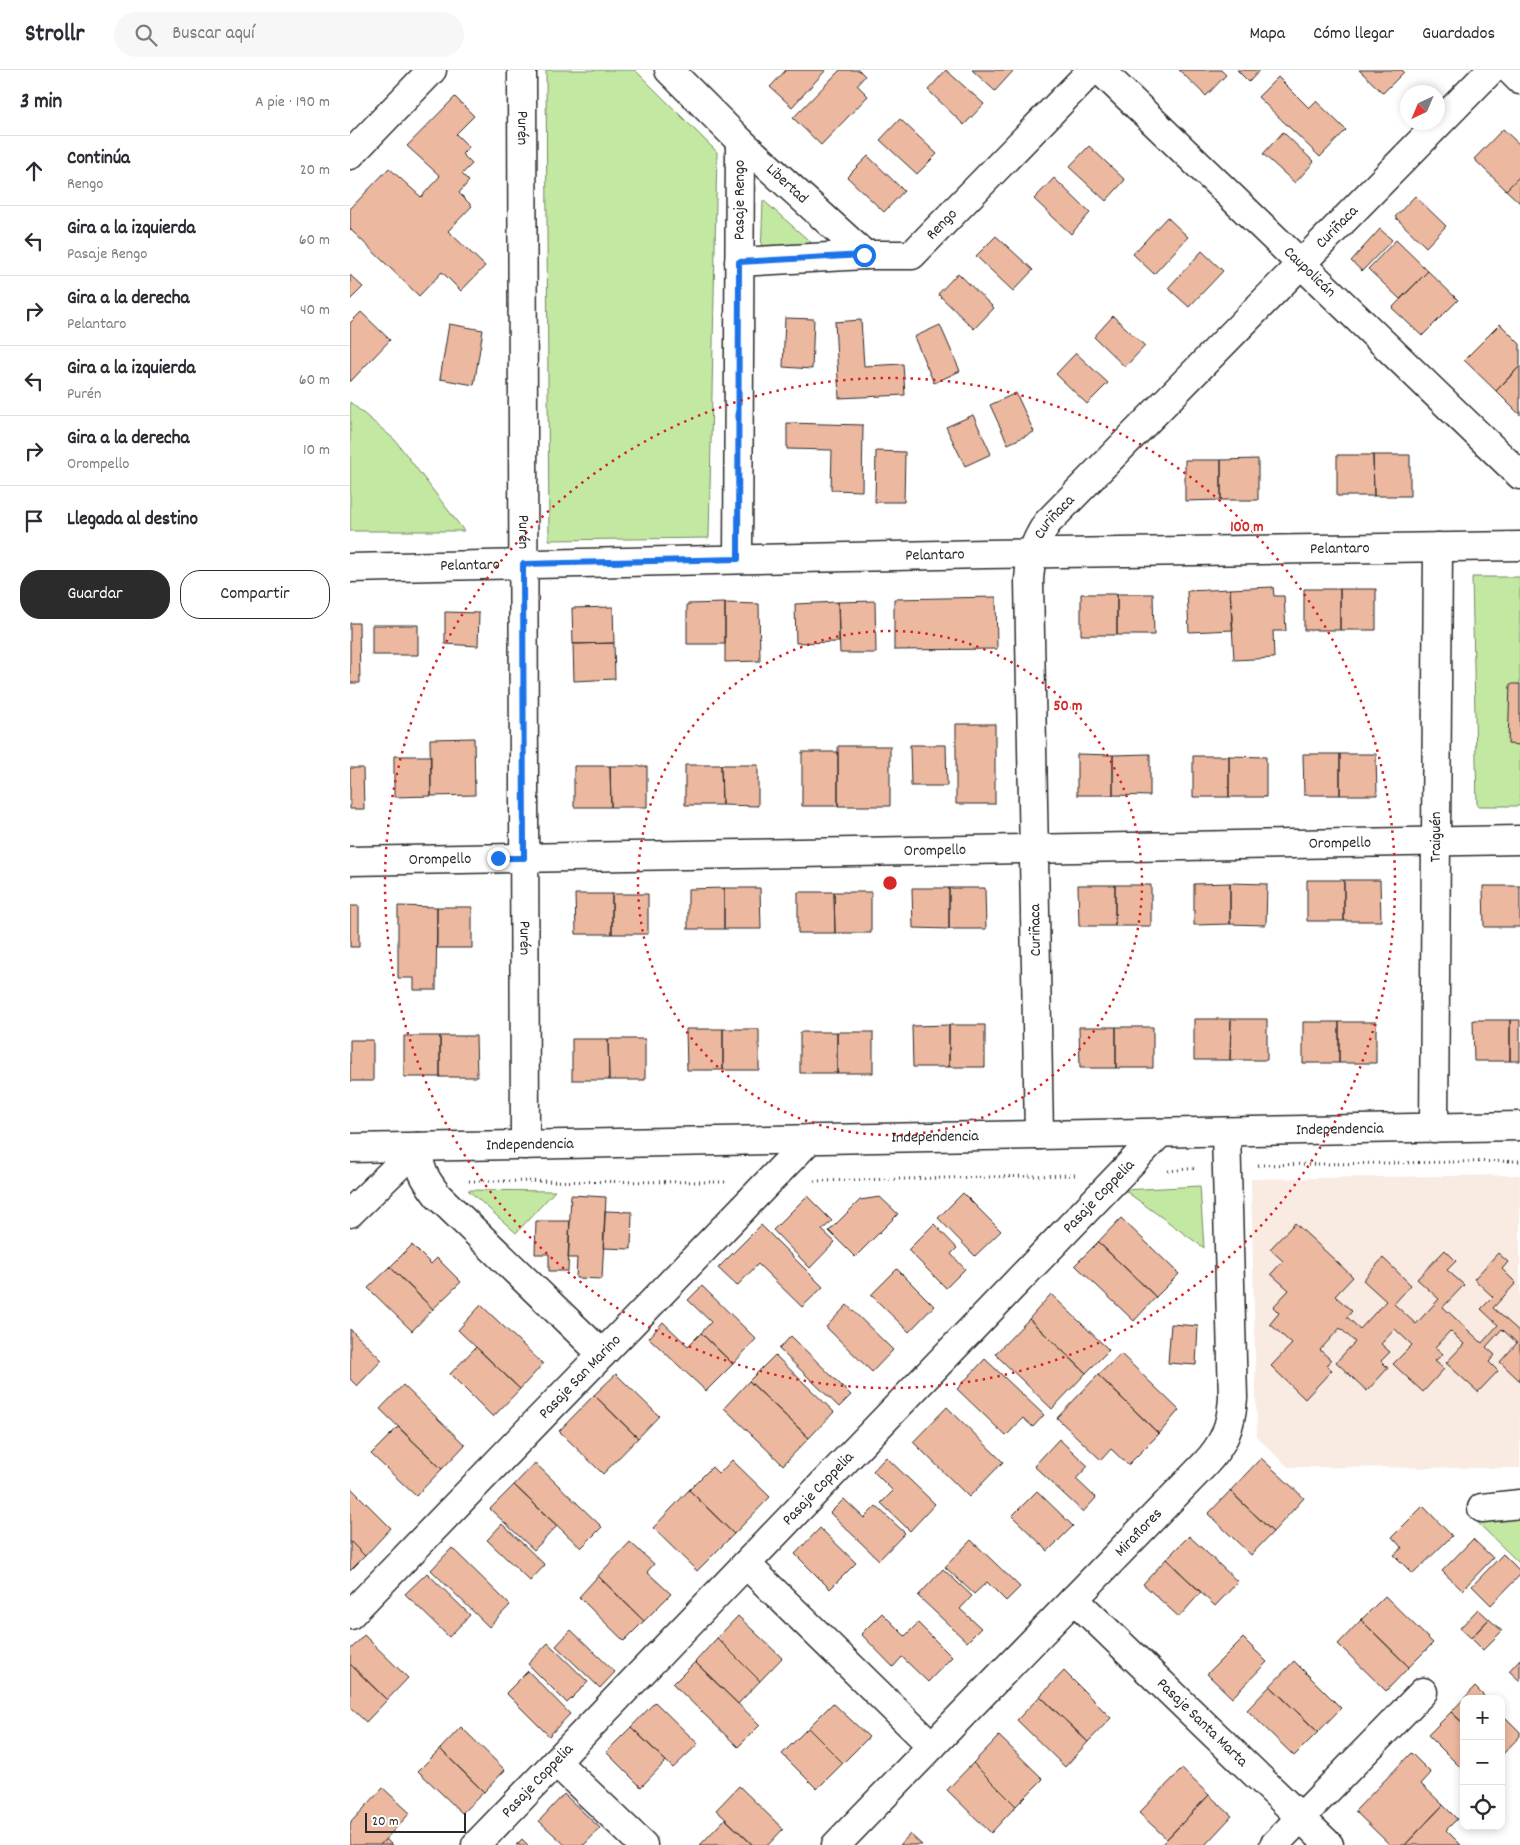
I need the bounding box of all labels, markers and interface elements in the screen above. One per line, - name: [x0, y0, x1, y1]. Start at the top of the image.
- search box: [114, 12, 464, 57]
- text: Strollr: [25, 18, 84, 52]
- icon: search: [132, 21, 160, 49]
- text: Buscar aquí: [172, 21, 255, 48]
- text: Mapa: [1249, 22, 1285, 47]
- text: Cómo llegar: [1313, 22, 1394, 47]
- text: Guardados: [1422, 22, 1495, 47]
- north arrow: [1400, 85, 1445, 130]
- text: 3 min: [20, 88, 62, 118]
- text: A pie · 190 m: [255, 91, 330, 114]
- street label: Purén: [511, 111, 534, 145]
- text: Continúa: [67, 146, 130, 173]
- icon: ahead: [20, 157, 48, 185]
- street label: Libertad: [761, 158, 813, 209]
- text: 20 m: [300, 159, 330, 182]
- street label: Pasaje Rengo: [728, 160, 751, 240]
- text: Rengo: [67, 173, 103, 196]
- street label: Curiñaca: [1310, 200, 1364, 254]
- street label: Rengo: [921, 203, 963, 245]
- text: Gira a la izquierda: [67, 216, 195, 243]
- icon: left: [20, 227, 48, 255]
- text: 60 m: [299, 229, 330, 252]
- street label: Caupolicán: [1278, 241, 1341, 303]
- text: Pasaje Rengo: [67, 243, 147, 266]
- route start: [853, 244, 876, 267]
- text: Gira a la derecha: [67, 286, 189, 313]
- icon: right: [20, 297, 48, 325]
- text: 40 m: [300, 299, 330, 322]
- text: Pelantaro: [67, 313, 126, 336]
- text: Gira a la izquierda: [67, 356, 195, 383]
- icon: left: [20, 367, 48, 395]
- text: 60 m: [299, 369, 330, 392]
- text: Purén: [67, 383, 101, 406]
- text: Gira a la derecha: [67, 426, 189, 453]
- icon: right: [20, 437, 48, 465]
- text: 10 m: [303, 439, 330, 462]
- text: Orompello: [67, 453, 129, 476]
- street label: Curiñaca: [1028, 489, 1080, 543]
- icon: arrive: [20, 507, 48, 535]
- text: Llegada al destino: [67, 507, 198, 534]
- street label: Purén: [512, 515, 535, 549]
- text: 100 m: [1230, 517, 1264, 539]
- street label: Pelantaro: [1310, 537, 1370, 561]
- street label: Pelantaro: [905, 543, 965, 567]
- street label: Pelantaro: [440, 553, 500, 578]
- button: Guardar: [20, 570, 170, 619]
- button: Compartir: [180, 570, 330, 619]
- text: 50 m: [1054, 696, 1082, 718]
- street label: Traiguén: [1424, 811, 1448, 863]
- street label: Orompello: [1308, 831, 1371, 855]
- street label: Orompello: [903, 838, 966, 863]
- street label: Orompello: [409, 847, 471, 871]
- route end: [487, 847, 510, 870]
- centre of rings: [881, 874, 899, 892]
- street label: Curiñaca: [1024, 903, 1048, 956]
- street label: Purén: [513, 921, 536, 955]
- street label: Independencia: [1296, 1117, 1384, 1142]
- street label: Independencia: [891, 1125, 979, 1149]
- street label: Independencia: [486, 1132, 574, 1157]
- street label: Pasaje Coppelia: [1058, 1154, 1140, 1239]
- street label: Pasaje San Marino: [534, 1329, 626, 1425]
- street label: Pasaje Coppelia: [777, 1446, 860, 1531]
- street label: Miraflores: [1109, 1503, 1168, 1562]
- street label: Pasaje Santa Marta: [1151, 1673, 1253, 1773]
- map controls: [1460, 1695, 1505, 1830]
- button: +: [1460, 1695, 1505, 1740]
- street label: Pasaje Coppelia: [496, 1738, 579, 1823]
- button: −: [1460, 1740, 1505, 1785]
- button: locate: [1460, 1785, 1505, 1830]
- scale bar: [365, 1810, 466, 1833]
- text: 20 m: [372, 1812, 399, 1832]

